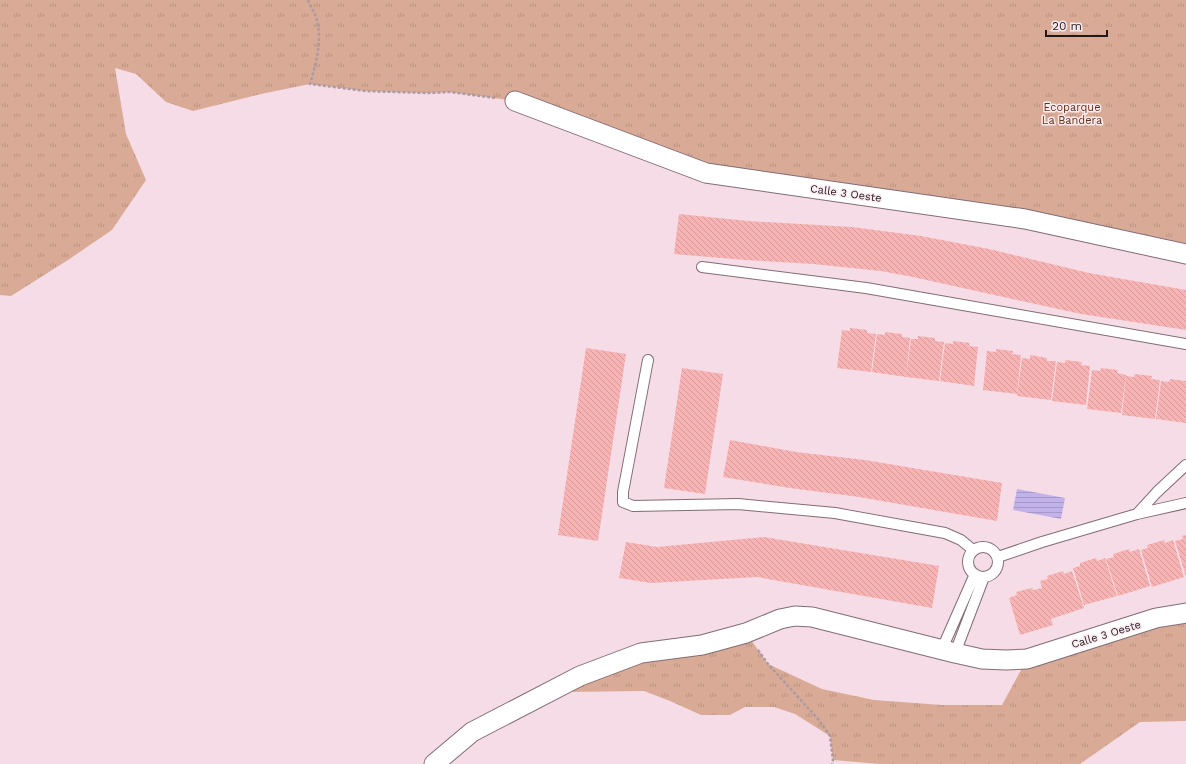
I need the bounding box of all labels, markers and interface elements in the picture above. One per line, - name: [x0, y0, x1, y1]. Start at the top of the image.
- scale bar: [1046, 12, 1107, 38]
- text: 20 m: [1052, 19, 1082, 33]
- park label: Ecoparque La Bandera: [1042, 101, 1102, 127]
- street label: Calle 3 Oeste: [809, 182, 883, 205]
- street label: Calle 3 Oeste: [1070, 618, 1143, 651]

